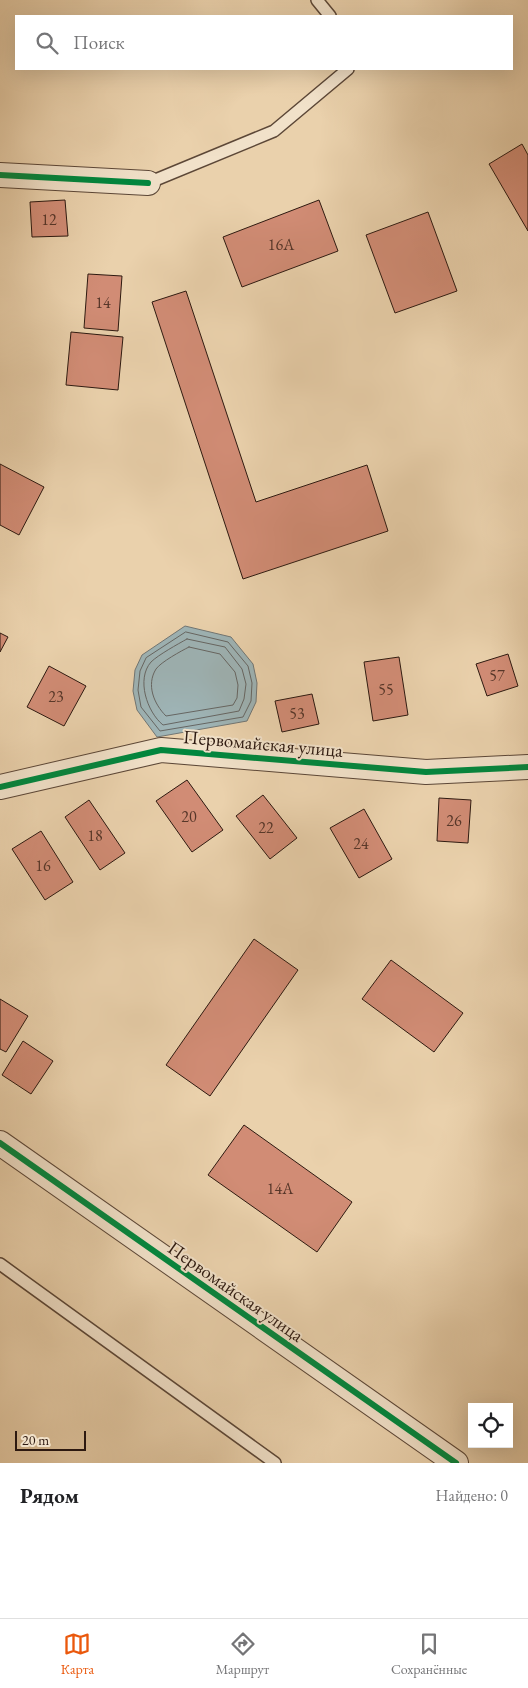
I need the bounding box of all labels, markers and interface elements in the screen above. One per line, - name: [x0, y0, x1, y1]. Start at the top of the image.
- search box: [15, 15, 513, 70]
- icon: search: [33, 29, 61, 57]
- text: Поиск: [73, 30, 125, 55]
- house number: 12: [41, 209, 57, 230]
- house number: 16А: [268, 234, 295, 255]
- house number: 14: [95, 292, 111, 313]
- house number: 57: [489, 665, 505, 686]
- house number: 55: [378, 679, 394, 700]
- house number: 23: [48, 686, 64, 707]
- house number: 53: [289, 703, 305, 724]
- street label: Первомайская улица: [182, 724, 344, 763]
- house number: 20: [181, 806, 197, 827]
- house number: 26: [446, 810, 462, 831]
- house number: 22: [258, 817, 274, 838]
- house number: 18: [87, 825, 103, 846]
- house number: 24: [353, 833, 369, 854]
- house number: 16: [35, 855, 51, 876]
- house number: 14А: [267, 1178, 294, 1199]
- street label: Первомайская улица: [163, 1235, 309, 1348]
- map controls: [468, 1403, 513, 1448]
- button: locate: [468, 1403, 513, 1448]
- scale bar: [15, 1428, 86, 1451]
- text: 20 m: [22, 1431, 49, 1449]
- text: Рядом: [20, 1482, 79, 1509]
- text: Найдено: 0: [436, 1485, 508, 1506]
- tab: Карта: [61, 1630, 94, 1678]
- tab: Маршрут: [216, 1630, 269, 1678]
- tab: Сохранённые: [391, 1630, 467, 1678]

